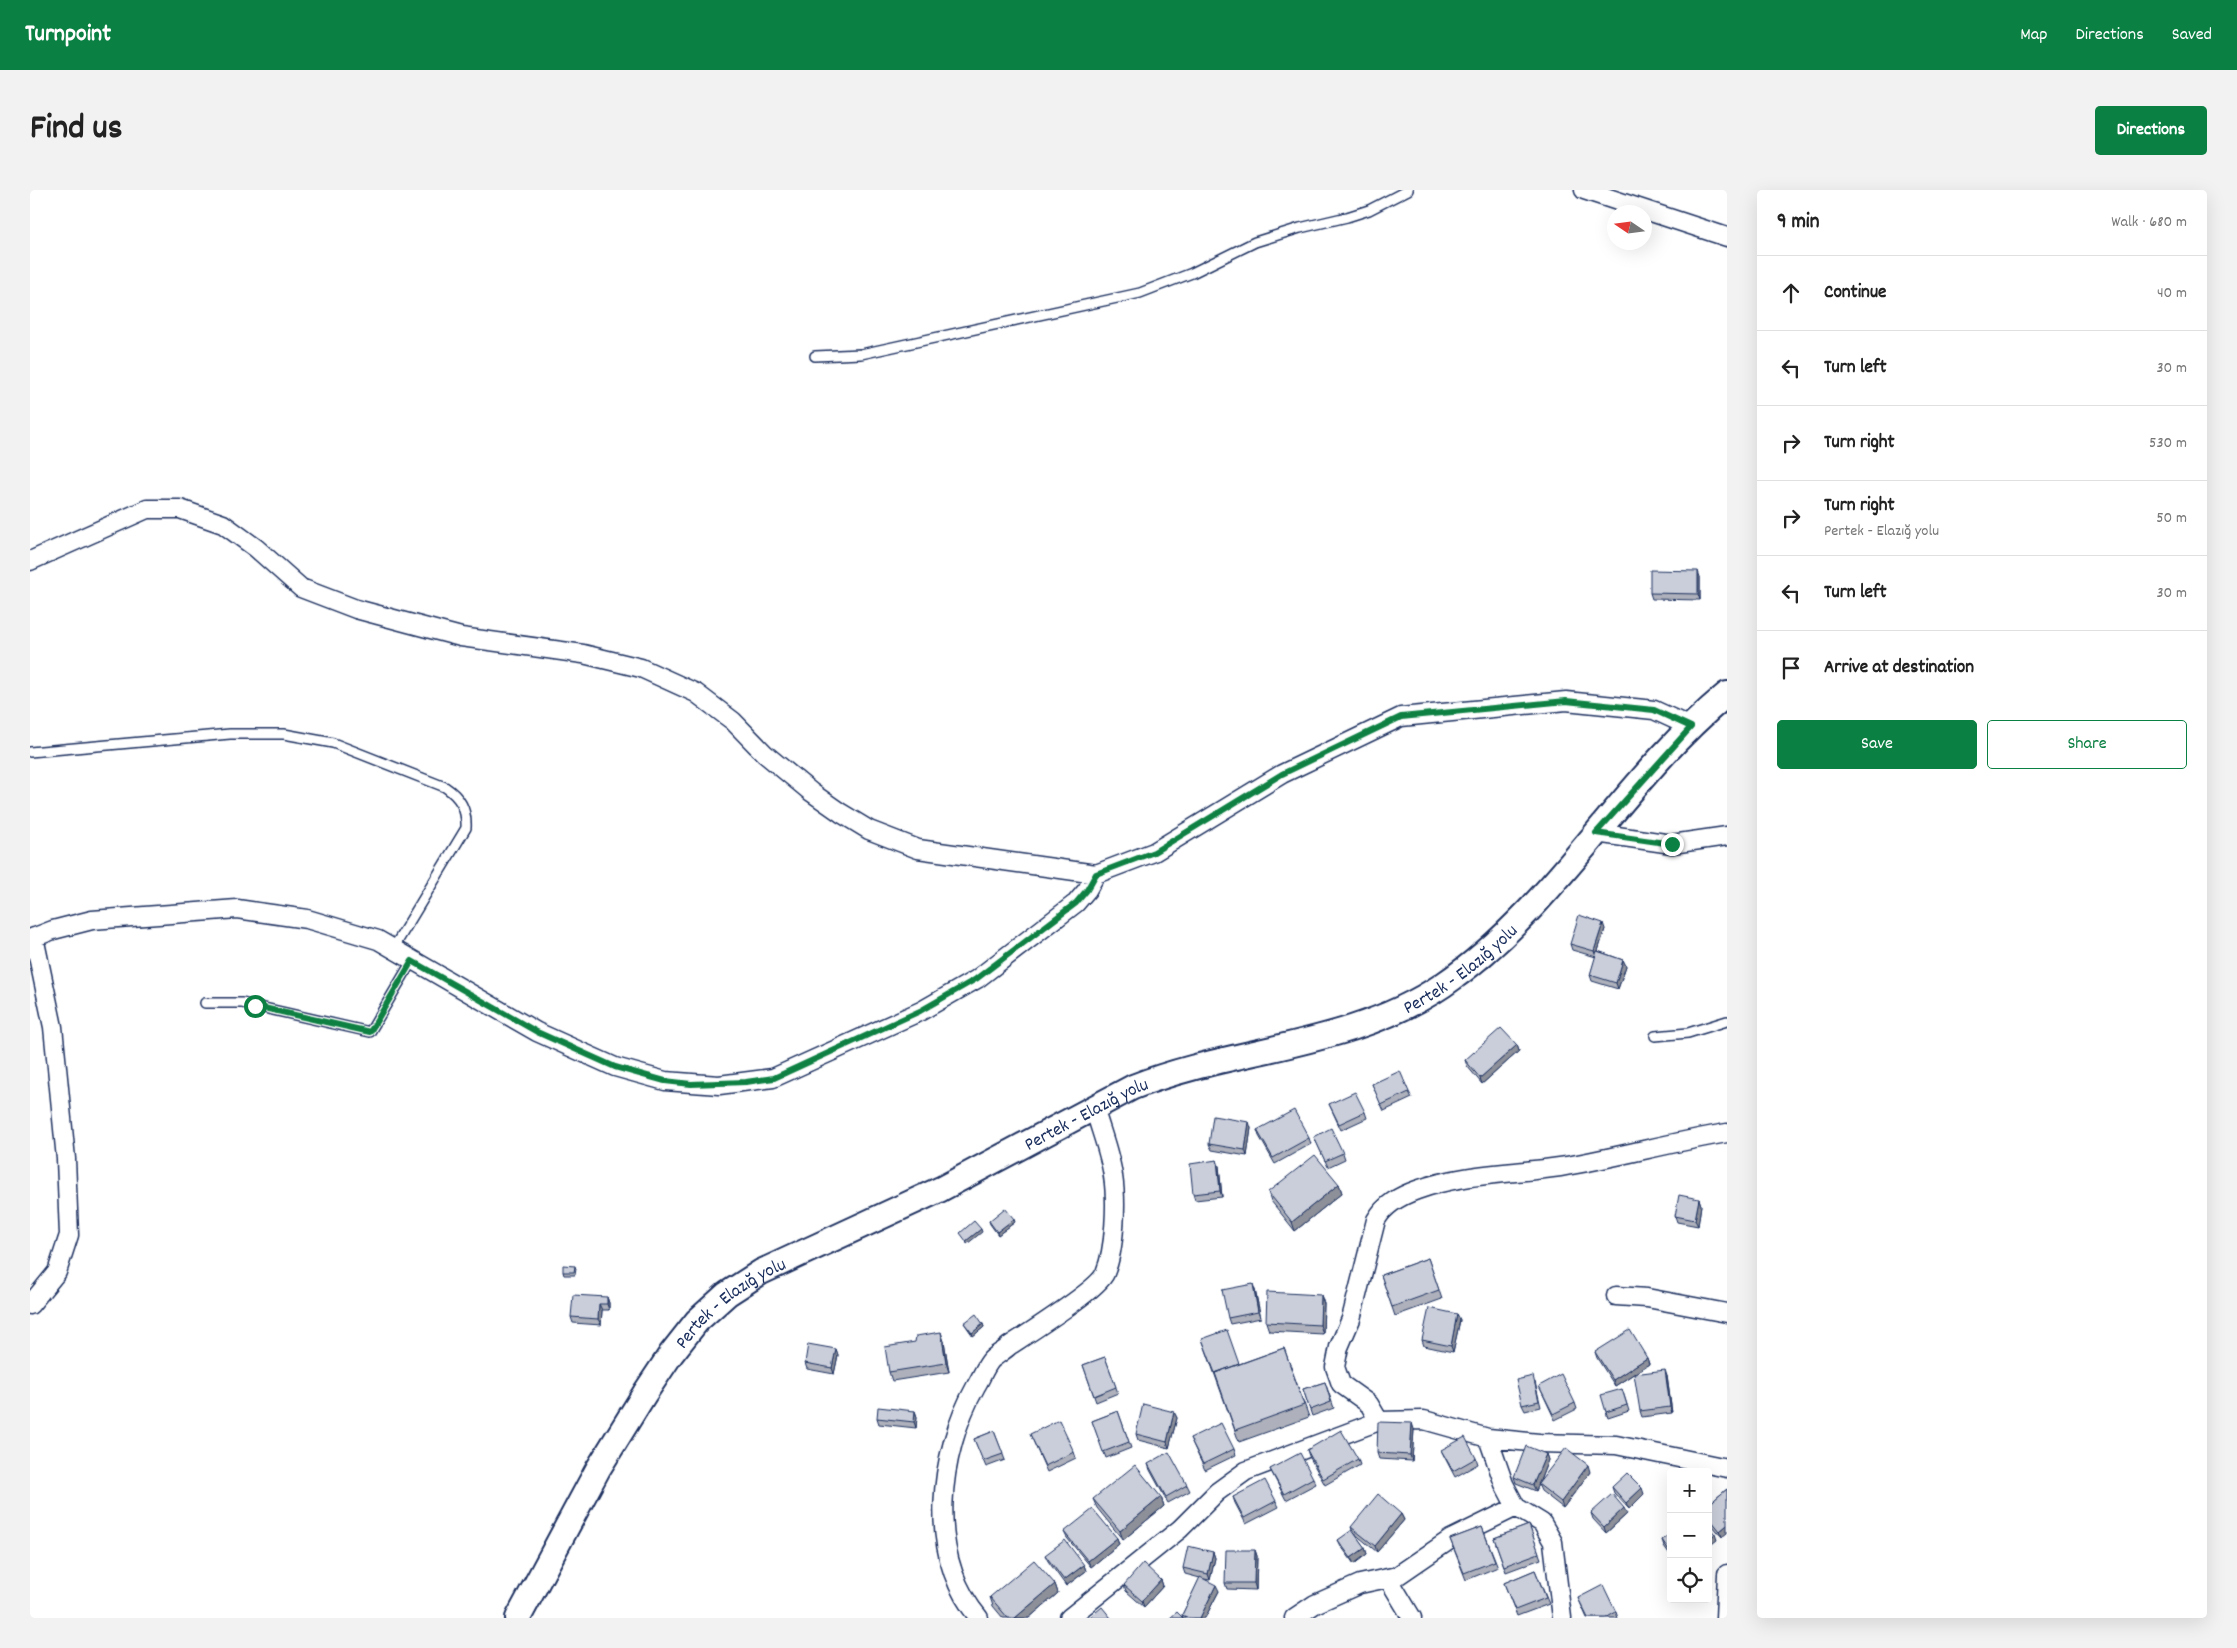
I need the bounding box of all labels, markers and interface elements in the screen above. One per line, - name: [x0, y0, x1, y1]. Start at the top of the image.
- text: Turnpoint: [25, 18, 111, 52]
- text: Map: [2020, 23, 2047, 48]
- text: Directions: [2075, 23, 2144, 48]
- text: Saved: [2172, 23, 2212, 48]
- text: Find us: [30, 105, 122, 155]
- button: Directions: [2095, 106, 2207, 155]
- north arrow: [1607, 205, 1652, 250]
- text: 9 min: [1777, 208, 1819, 238]
- text: Walk · 680 m: [2111, 211, 2187, 234]
- icon: ahead: [1777, 279, 1805, 307]
- text: Continue: [1824, 280, 1886, 307]
- text: 40 m: [2157, 282, 2187, 305]
- icon: left: [1777, 354, 1805, 382]
- text: Turn left: [1824, 355, 1887, 382]
- text: 30 m: [2157, 357, 2187, 380]
- icon: right: [1777, 429, 1805, 457]
- text: Turn right: [1824, 430, 1895, 457]
- text: 530 m: [2149, 432, 2187, 455]
- text: Turn right: [1824, 493, 1895, 520]
- icon: right: [1777, 504, 1805, 532]
- text: 50 m: [2156, 507, 2187, 530]
- text: Pertek - Elazığ yolu: [1824, 520, 1939, 543]
- icon: left: [1777, 579, 1805, 607]
- text: Turn left: [1824, 580, 1887, 607]
- text: 30 m: [2157, 582, 2187, 605]
- icon: arrive: [1777, 654, 1805, 682]
- text: Arrive at destination: [1824, 655, 1974, 682]
- button: Save: [1777, 720, 1977, 769]
- button: Share: [1987, 720, 2187, 769]
- route end: [1661, 833, 1684, 856]
- street label: Pertek - Elazığ yolu: [1399, 919, 1525, 1023]
- route start: [244, 995, 267, 1018]
- street label: Pertek - Elazığ yolu: [1020, 1072, 1153, 1159]
- street label: Pertek - Elazığ yolu: [670, 1252, 791, 1356]
- map controls: [1667, 1468, 1712, 1603]
- button: +: [1667, 1468, 1712, 1513]
- button: −: [1667, 1513, 1712, 1558]
- button: locate: [1667, 1558, 1712, 1603]

